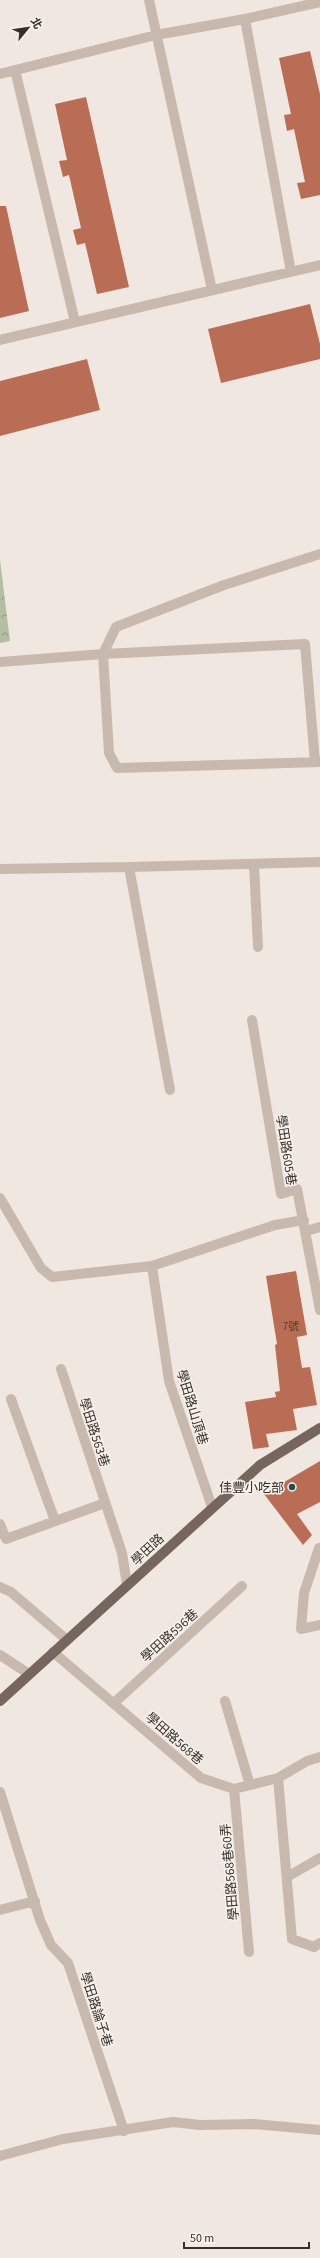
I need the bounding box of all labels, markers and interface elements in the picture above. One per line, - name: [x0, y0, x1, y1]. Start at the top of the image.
- north arrow: [8, 8, 48, 48]
- text: 北: [27, 15, 46, 32]
- street label: 學田路605巷: [272, 1113, 300, 1187]
- house number: 7號: [283, 1319, 299, 1334]
- street label: 學田路山頂巷: [172, 1367, 212, 1447]
- street label: 學田路563巷: [74, 1396, 114, 1469]
- place label: 佳豐小吃部: [219, 1479, 284, 1497]
- marker: 佳豐小吃部: [287, 1482, 297, 1492]
- street label: 學田路: [127, 1530, 168, 1570]
- street label: 學田路596巷: [137, 1605, 202, 1666]
- street label: 學田路568巷: [141, 1709, 207, 1769]
- street label: 學田路568巷60弄: [217, 1823, 243, 1921]
- street label: 學田路論子巷: [75, 1969, 117, 2049]
- scale bar: [184, 2224, 309, 2250]
- text: 50 m: [190, 2230, 214, 2247]

